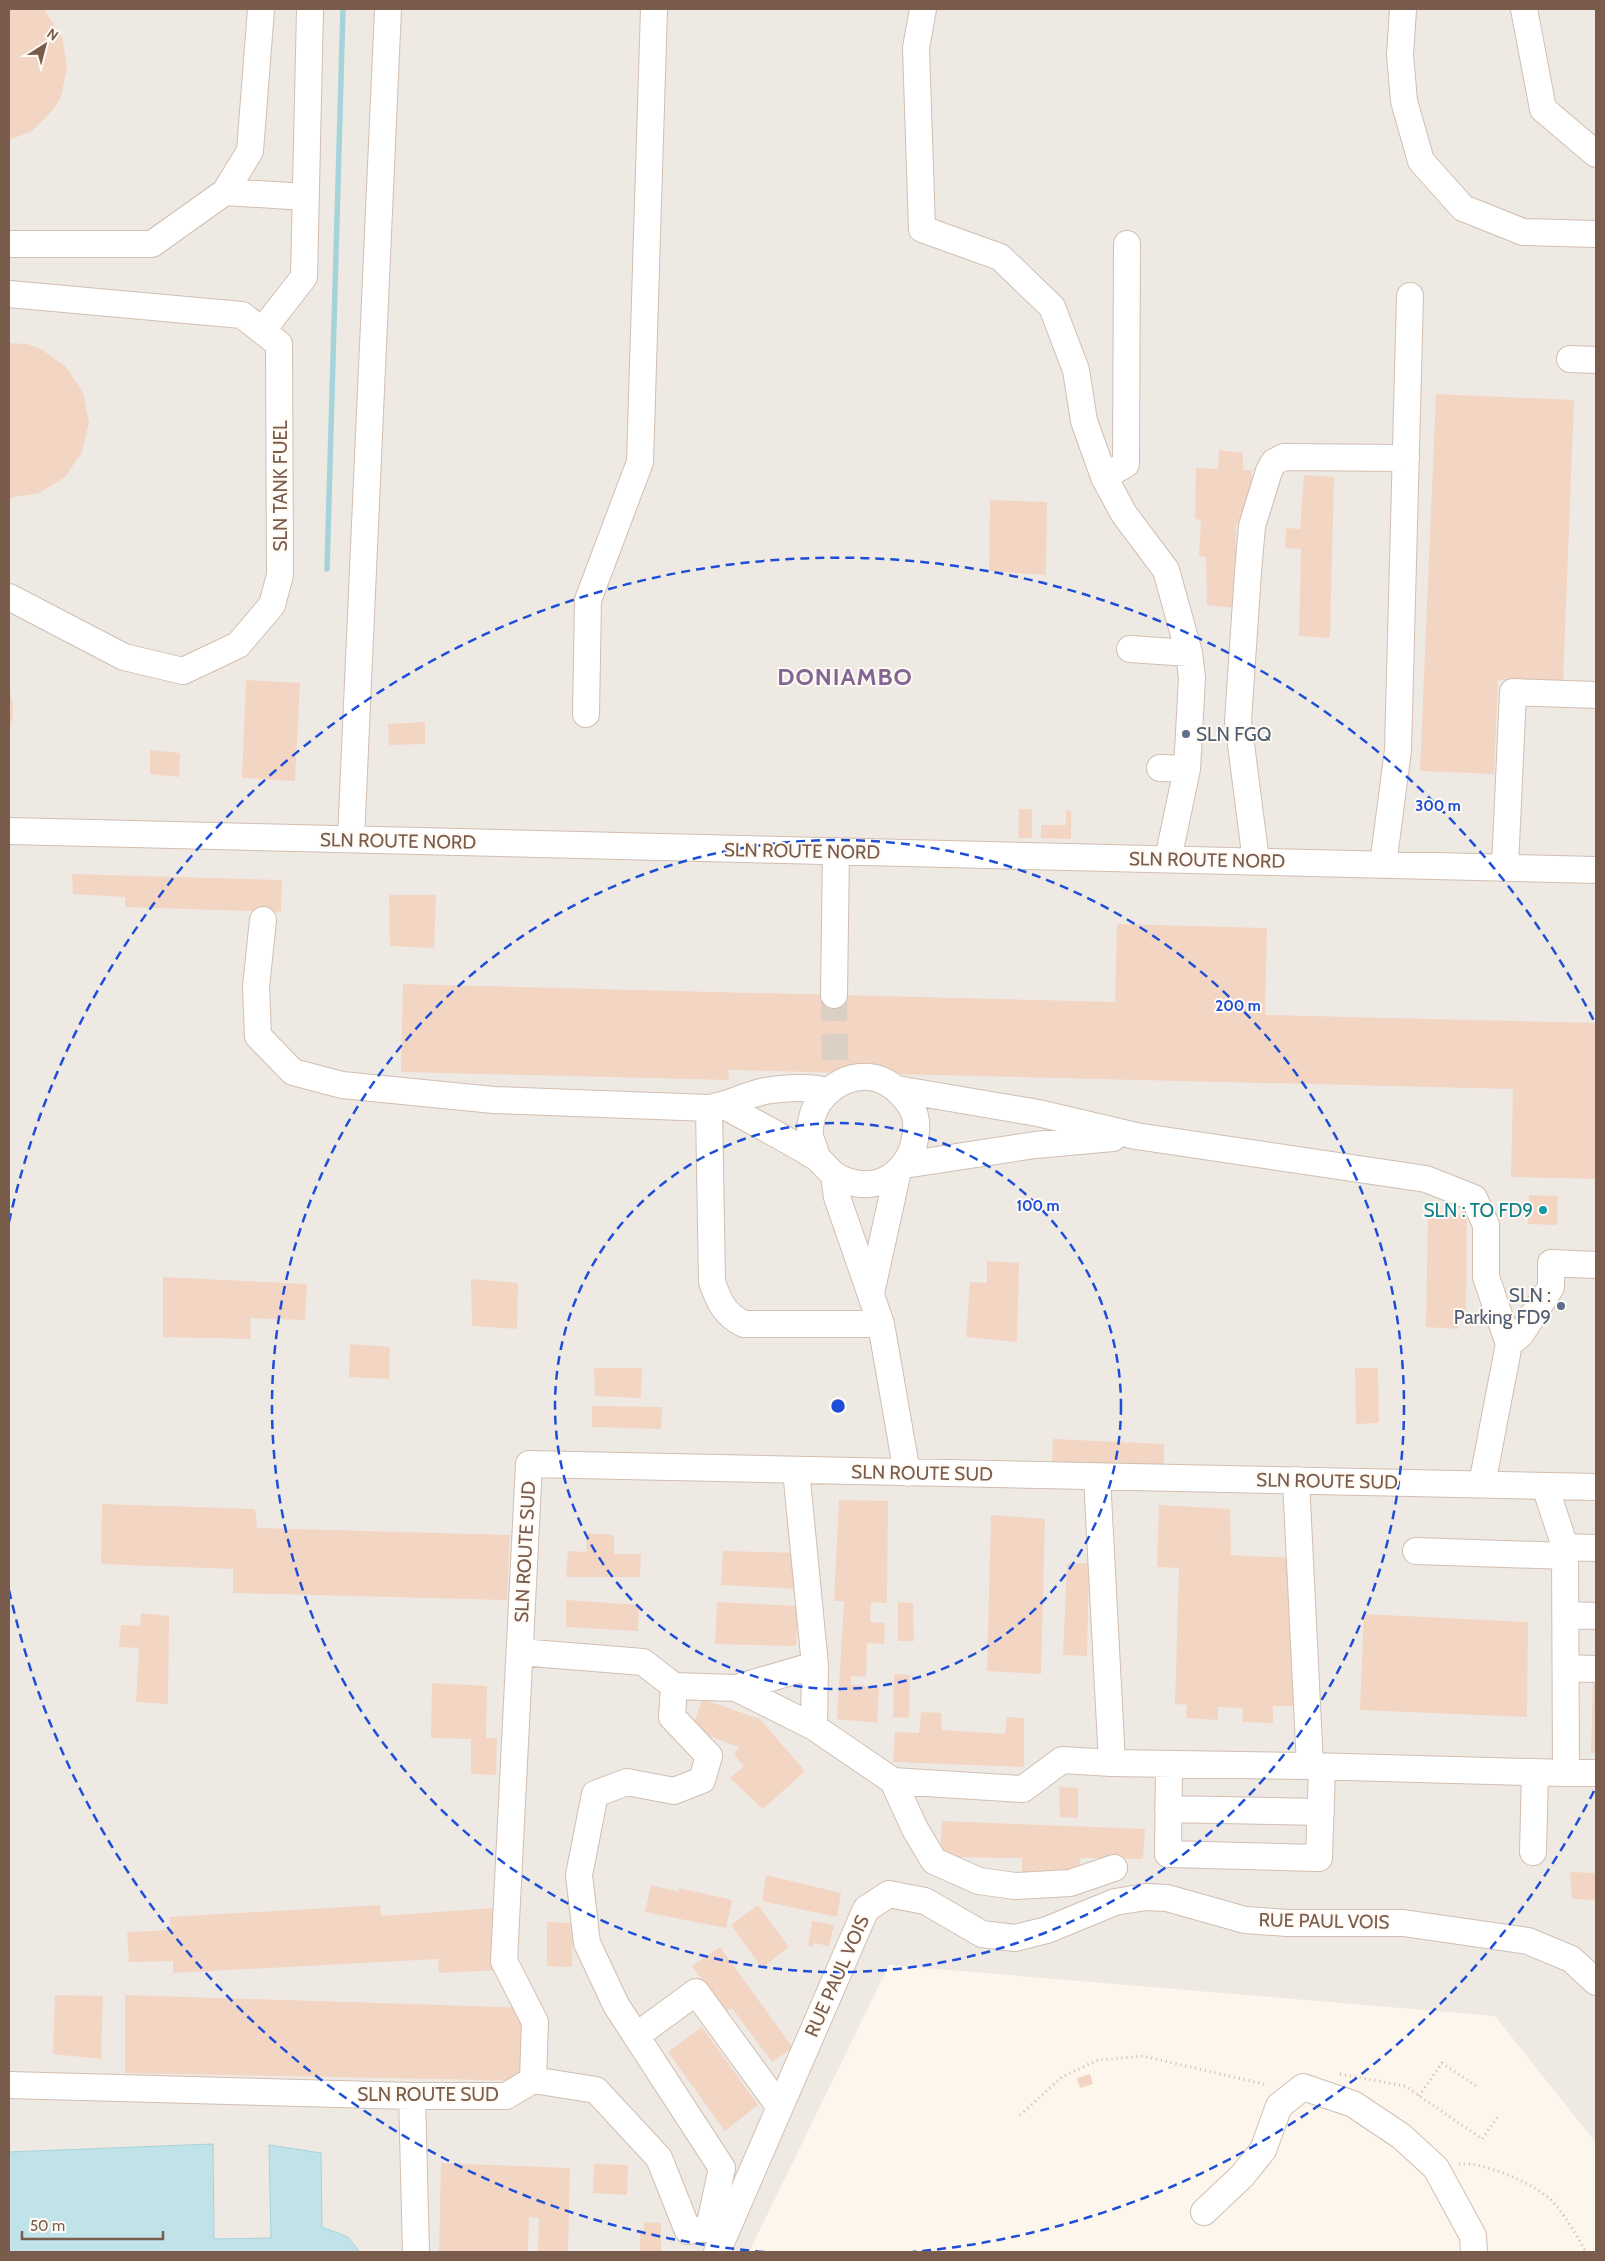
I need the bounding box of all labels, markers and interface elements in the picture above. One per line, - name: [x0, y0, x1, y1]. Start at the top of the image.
- north arrow: [20, 20, 70, 70]
- text: N: [43, 24, 62, 45]
- street label: SLN TANK FUEL: [269, 420, 292, 552]
- district label: DONIAMBO: [777, 662, 913, 691]
- place label: SLN FGQ: [1196, 723, 1271, 746]
- marker: SLN FGQ: [1180, 728, 1192, 740]
- text: 300 m: [1415, 797, 1461, 815]
- street label: SLN ROUTE NORD: [320, 828, 477, 854]
- street label: SLN ROUTE NORD: [724, 838, 881, 864]
- street label: SLN ROUTE NORD: [1129, 847, 1286, 873]
- text: 200 m: [1215, 997, 1261, 1015]
- text: 100 m: [1016, 1197, 1060, 1215]
- place label: SLN : TO FD9: [1423, 1199, 1533, 1222]
- marker: SLN : TO FD9: [1537, 1204, 1549, 1216]
- place label: SLN : Parking FD9: [1454, 1284, 1551, 1329]
- marker: SLN : Parking FD9: [1555, 1300, 1567, 1312]
- centre of rings: [829, 1397, 847, 1415]
- street label: SLN ROUTE SUD: [851, 1460, 993, 1486]
- street label: SLN ROUTE SUD: [1256, 1468, 1398, 1494]
- street label: SLN ROUTE SUD: [510, 1480, 540, 1623]
- street label: RUE PAUL VOIS: [1258, 1908, 1390, 1934]
- street label: RUE PAUL VOIS: [800, 1911, 874, 2041]
- street label: SLN ROUTE SUD: [357, 2083, 499, 2106]
- scale bar: [22, 2208, 164, 2240]
- text: 50 m: [30, 2217, 65, 2235]

